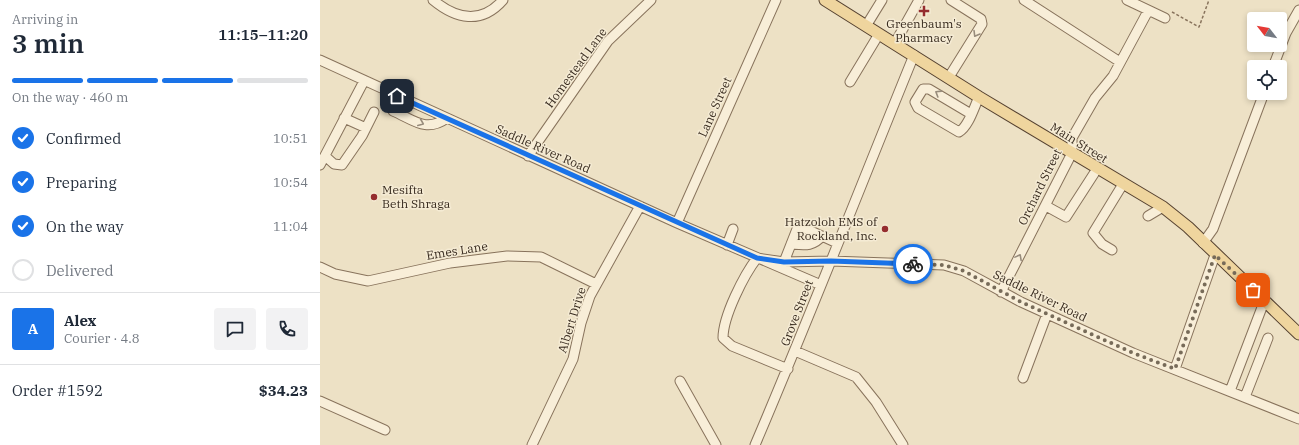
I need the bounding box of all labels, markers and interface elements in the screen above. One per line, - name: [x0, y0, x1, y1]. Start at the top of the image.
- marker: Greenbaum's Pharmacy: [919, 6, 929, 16]
- text: Arriving in: [12, 11, 78, 28]
- north arrow: [1247, 12, 1287, 52]
- map controls: [1247, 12, 1287, 100]
- place label: Greenbaum's Pharmacy: [886, 16, 962, 45]
- text: 11:15–11:20: [218, 25, 308, 44]
- street label: Homestead Lane: [542, 25, 610, 111]
- text: 3 min: [12, 26, 84, 60]
- one-way arrow: [974, 30, 981, 37]
- button: locate: [1247, 60, 1287, 100]
- street label: Lane Street: [695, 74, 734, 139]
- pin: [380, 79, 414, 113]
- icon: home: [386, 85, 408, 107]
- text: On the way · 460 m: [12, 89, 128, 106]
- one-way arrow: [935, 91, 942, 98]
- one-way arrow: [417, 118, 424, 126]
- street label: Main Street: [1048, 119, 1111, 166]
- street label: Saddle River Road: [493, 121, 593, 176]
- icon: check: [12, 127, 34, 149]
- text: Confirmed: [46, 129, 121, 148]
- text: 10:51: [273, 130, 308, 147]
- street label: Orchard Street: [1015, 146, 1065, 227]
- icon: check: [12, 171, 34, 193]
- text: Preparing: [46, 173, 117, 192]
- text: 10:54: [273, 174, 308, 191]
- place label: Mesifta Beth Shraga: [382, 182, 451, 211]
- marker: Mesifta Beth Shraga: [369, 192, 379, 202]
- place label: Hatzoloh EMS of Rockland, Inc.: [785, 214, 878, 243]
- icon: check: [12, 215, 34, 237]
- text: On the way: [46, 217, 124, 236]
- text: 11:04: [273, 218, 308, 235]
- marker: Hatzoloh EMS of Rockland, Inc.: [880, 224, 890, 234]
- street label: Emes Lane: [425, 238, 489, 263]
- courier: [893, 244, 933, 284]
- icon: bike: [902, 253, 924, 275]
- one-way arrow: [1014, 254, 1022, 262]
- text: Delivered: [46, 261, 114, 280]
- street label: Saddle River Road: [991, 266, 1089, 325]
- pin: [1236, 273, 1270, 307]
- street label: Grove Street: [777, 278, 816, 348]
- icon: bag: [1242, 279, 1264, 301]
- street label: Albert Drive: [554, 285, 589, 355]
- button: chat: [214, 308, 256, 350]
- button: phone: [266, 308, 308, 350]
- text: Alex: [64, 311, 96, 330]
- text: A: [28, 319, 38, 338]
- text: Courier · 4.8: [64, 330, 140, 347]
- text: Order #1592: [12, 381, 103, 400]
- text: $34.23: [259, 381, 308, 400]

